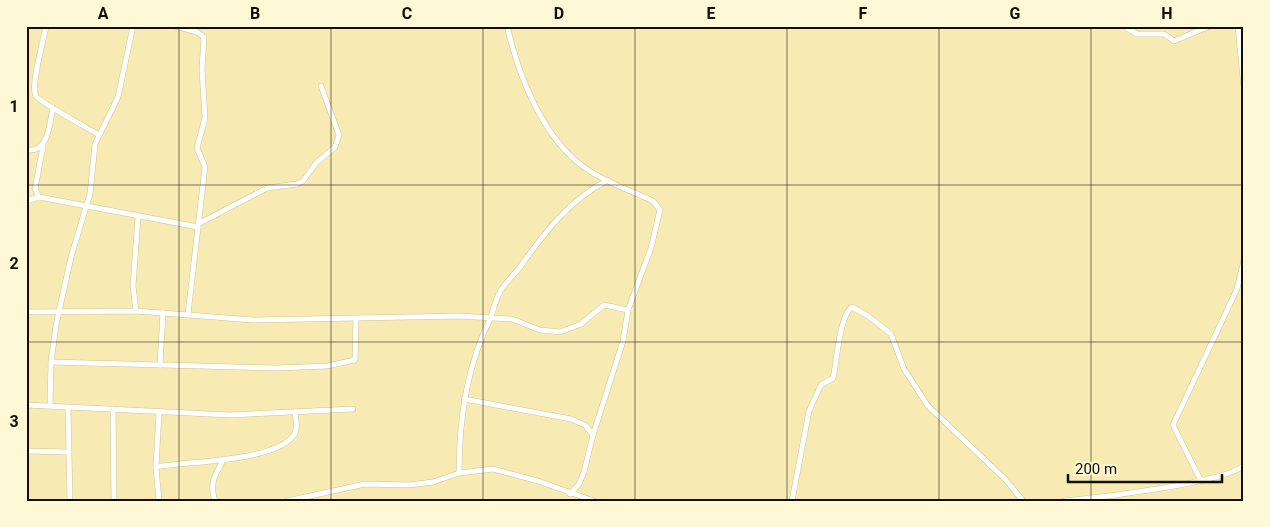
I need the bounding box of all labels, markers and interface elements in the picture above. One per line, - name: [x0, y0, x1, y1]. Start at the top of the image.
- text: A: [98, 4, 109, 23]
- text: B: [250, 4, 260, 23]
- text: C: [402, 4, 412, 23]
- text: D: [554, 4, 564, 23]
- text: E: [707, 4, 716, 23]
- text: F: [859, 4, 868, 23]
- text: G: [1010, 4, 1021, 23]
- text: H: [1161, 4, 1173, 23]
- text: 1: [9, 97, 19, 116]
- text: 2: [9, 254, 19, 273]
- text: 3: [9, 412, 19, 431]
- scale bar: [1068, 452, 1221, 484]
- text: 200 m: [1075, 460, 1117, 478]

